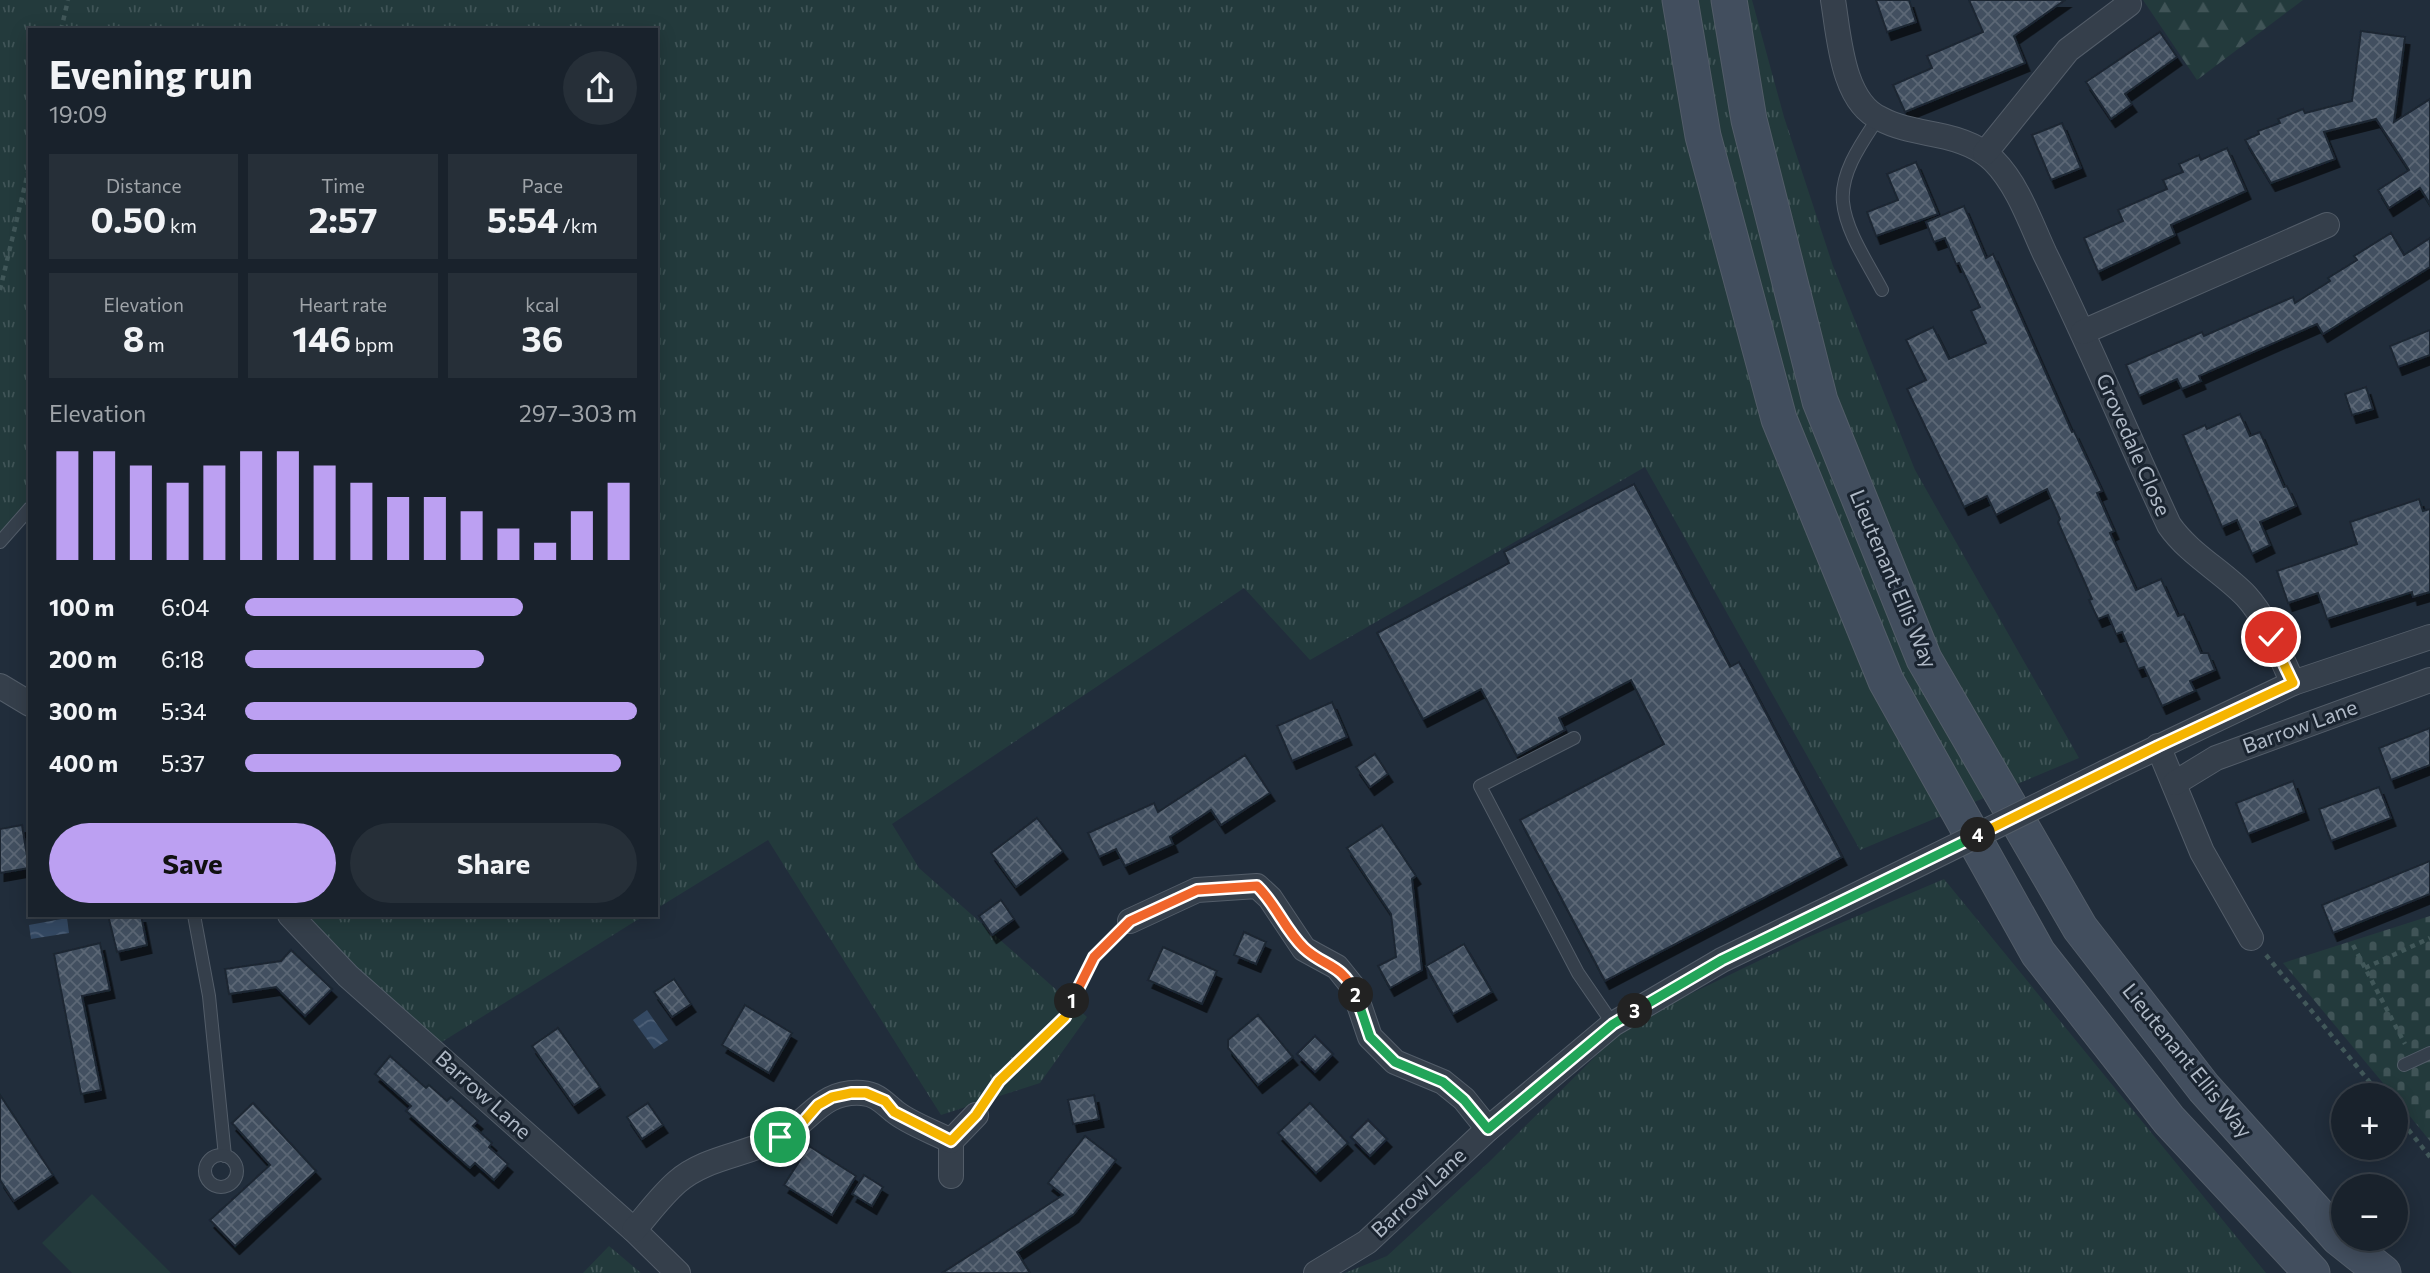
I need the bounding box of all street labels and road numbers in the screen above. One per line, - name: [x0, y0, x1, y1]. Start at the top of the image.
- street label: Grovedale Close: [2092, 369, 2177, 520]
- street label: Lieutenant Ellis Way: [1845, 485, 1943, 672]
- street label: Barrow Lane: [2239, 693, 2360, 758]
- street label: Lieutenant Ellis Way: [2118, 978, 2258, 1142]
- street label: Barrow Lane: [431, 1044, 537, 1143]
- street label: Barrow Lane: [1366, 1142, 1470, 1242]

